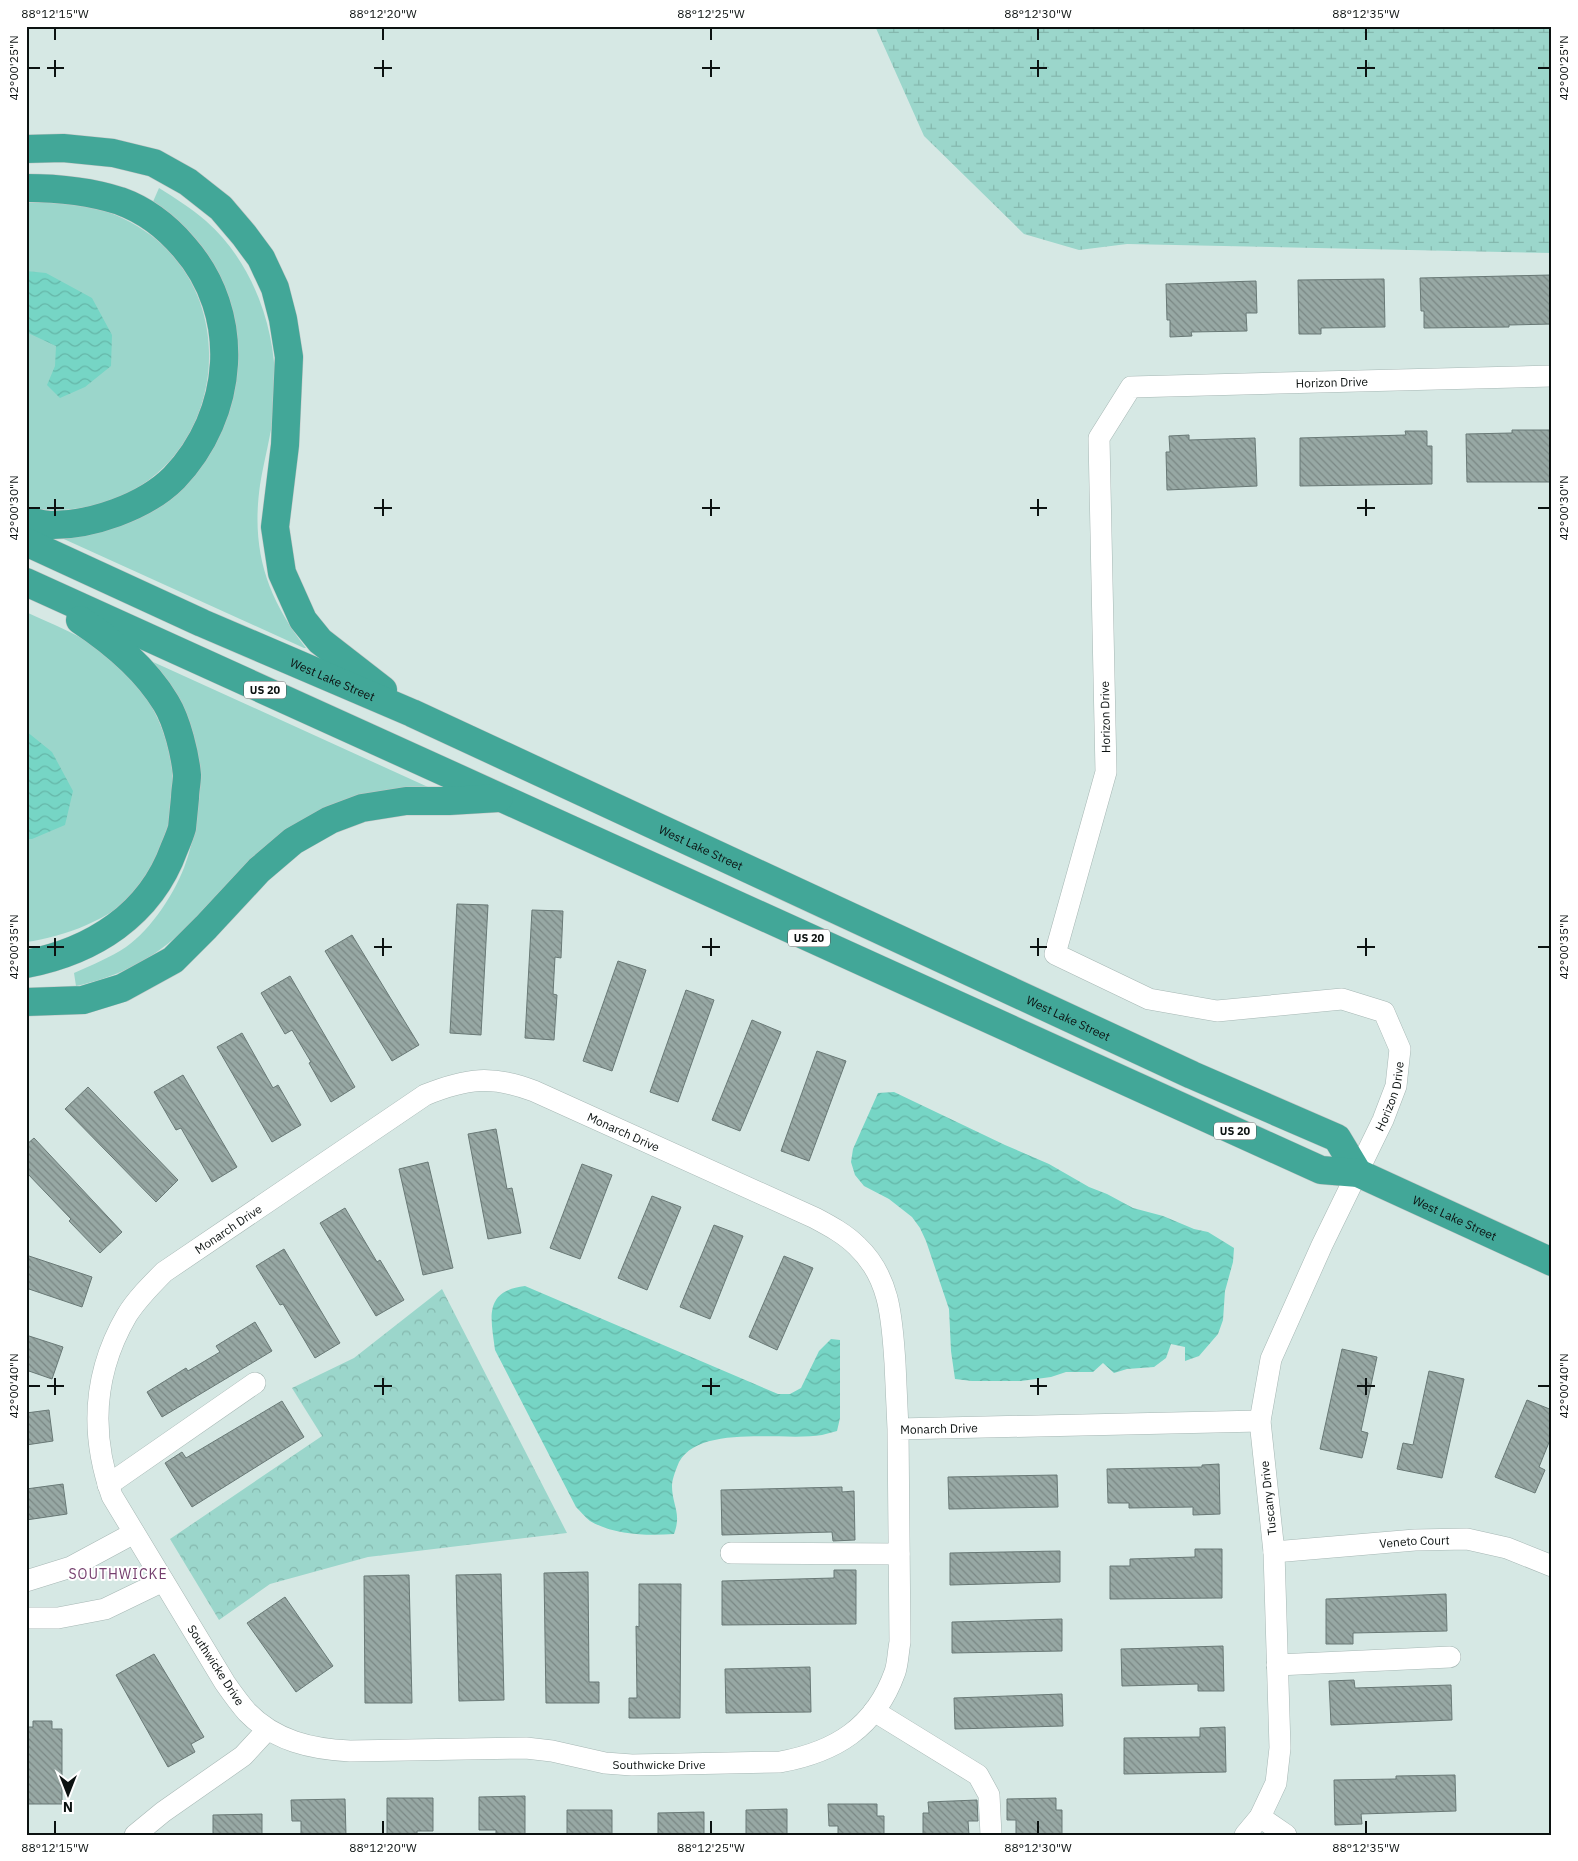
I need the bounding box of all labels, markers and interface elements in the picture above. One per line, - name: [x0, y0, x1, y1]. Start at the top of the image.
- text: 88°12'15"W: [21, 6, 89, 21]
- text: 88°12'20"W: [349, 6, 417, 21]
- text: 88°12'25"W: [677, 6, 745, 21]
- text: 88°12'30"W: [1004, 6, 1072, 21]
- text: 88°12'35"W: [1332, 6, 1400, 21]
- text: 42°00'25"N: [6, 35, 21, 101]
- text: 42°00'25"N: [1556, 35, 1571, 101]
- street label: Horizon Drive: [1296, 373, 1369, 390]
- text: 42°00'30"N: [6, 475, 21, 541]
- text: 42°00'30"N: [1556, 475, 1571, 541]
- street label: West Lake Street: [288, 654, 377, 704]
- street label: Horizon Drive: [1097, 680, 1113, 753]
- road number: US 20: [244, 682, 286, 698]
- street label: West Lake Street: [657, 821, 746, 873]
- text: 42°00'35"N: [6, 914, 21, 980]
- text: 42°00'35"N: [1556, 914, 1571, 980]
- road number: US 20: [788, 930, 830, 946]
- street label: West Lake Street: [1024, 992, 1113, 1044]
- street label: Horizon Drive: [1371, 1060, 1406, 1133]
- street label: Monarch Drive: [585, 1109, 663, 1155]
- road number: US 20: [1214, 1122, 1256, 1140]
- street label: West Lake Street: [1410, 1192, 1499, 1243]
- street label: Monarch Drive: [192, 1200, 265, 1257]
- text: 42°00'40"N: [6, 1353, 21, 1419]
- text: 42°00'40"N: [1556, 1353, 1571, 1419]
- street label: Monarch Drive: [900, 1420, 978, 1436]
- street label: Tuscany Drive: [1257, 1460, 1279, 1536]
- street label: Veneto Court: [1379, 1532, 1450, 1551]
- district label: SOUTHWICKE: [68, 1565, 168, 1583]
- street label: Southwicke Drive: [184, 1622, 248, 1708]
- street label: Southwicke Drive: [612, 1757, 706, 1772]
- north arrow: [42, 1768, 92, 1818]
- text: N: [63, 1798, 73, 1816]
- text: 88°12'15"W: [21, 1840, 89, 1855]
- text: 88°12'20"W: [349, 1840, 417, 1855]
- text: 88°12'25"W: [677, 1840, 745, 1855]
- text: 88°12'30"W: [1004, 1840, 1072, 1855]
- text: 88°12'35"W: [1332, 1840, 1400, 1855]

